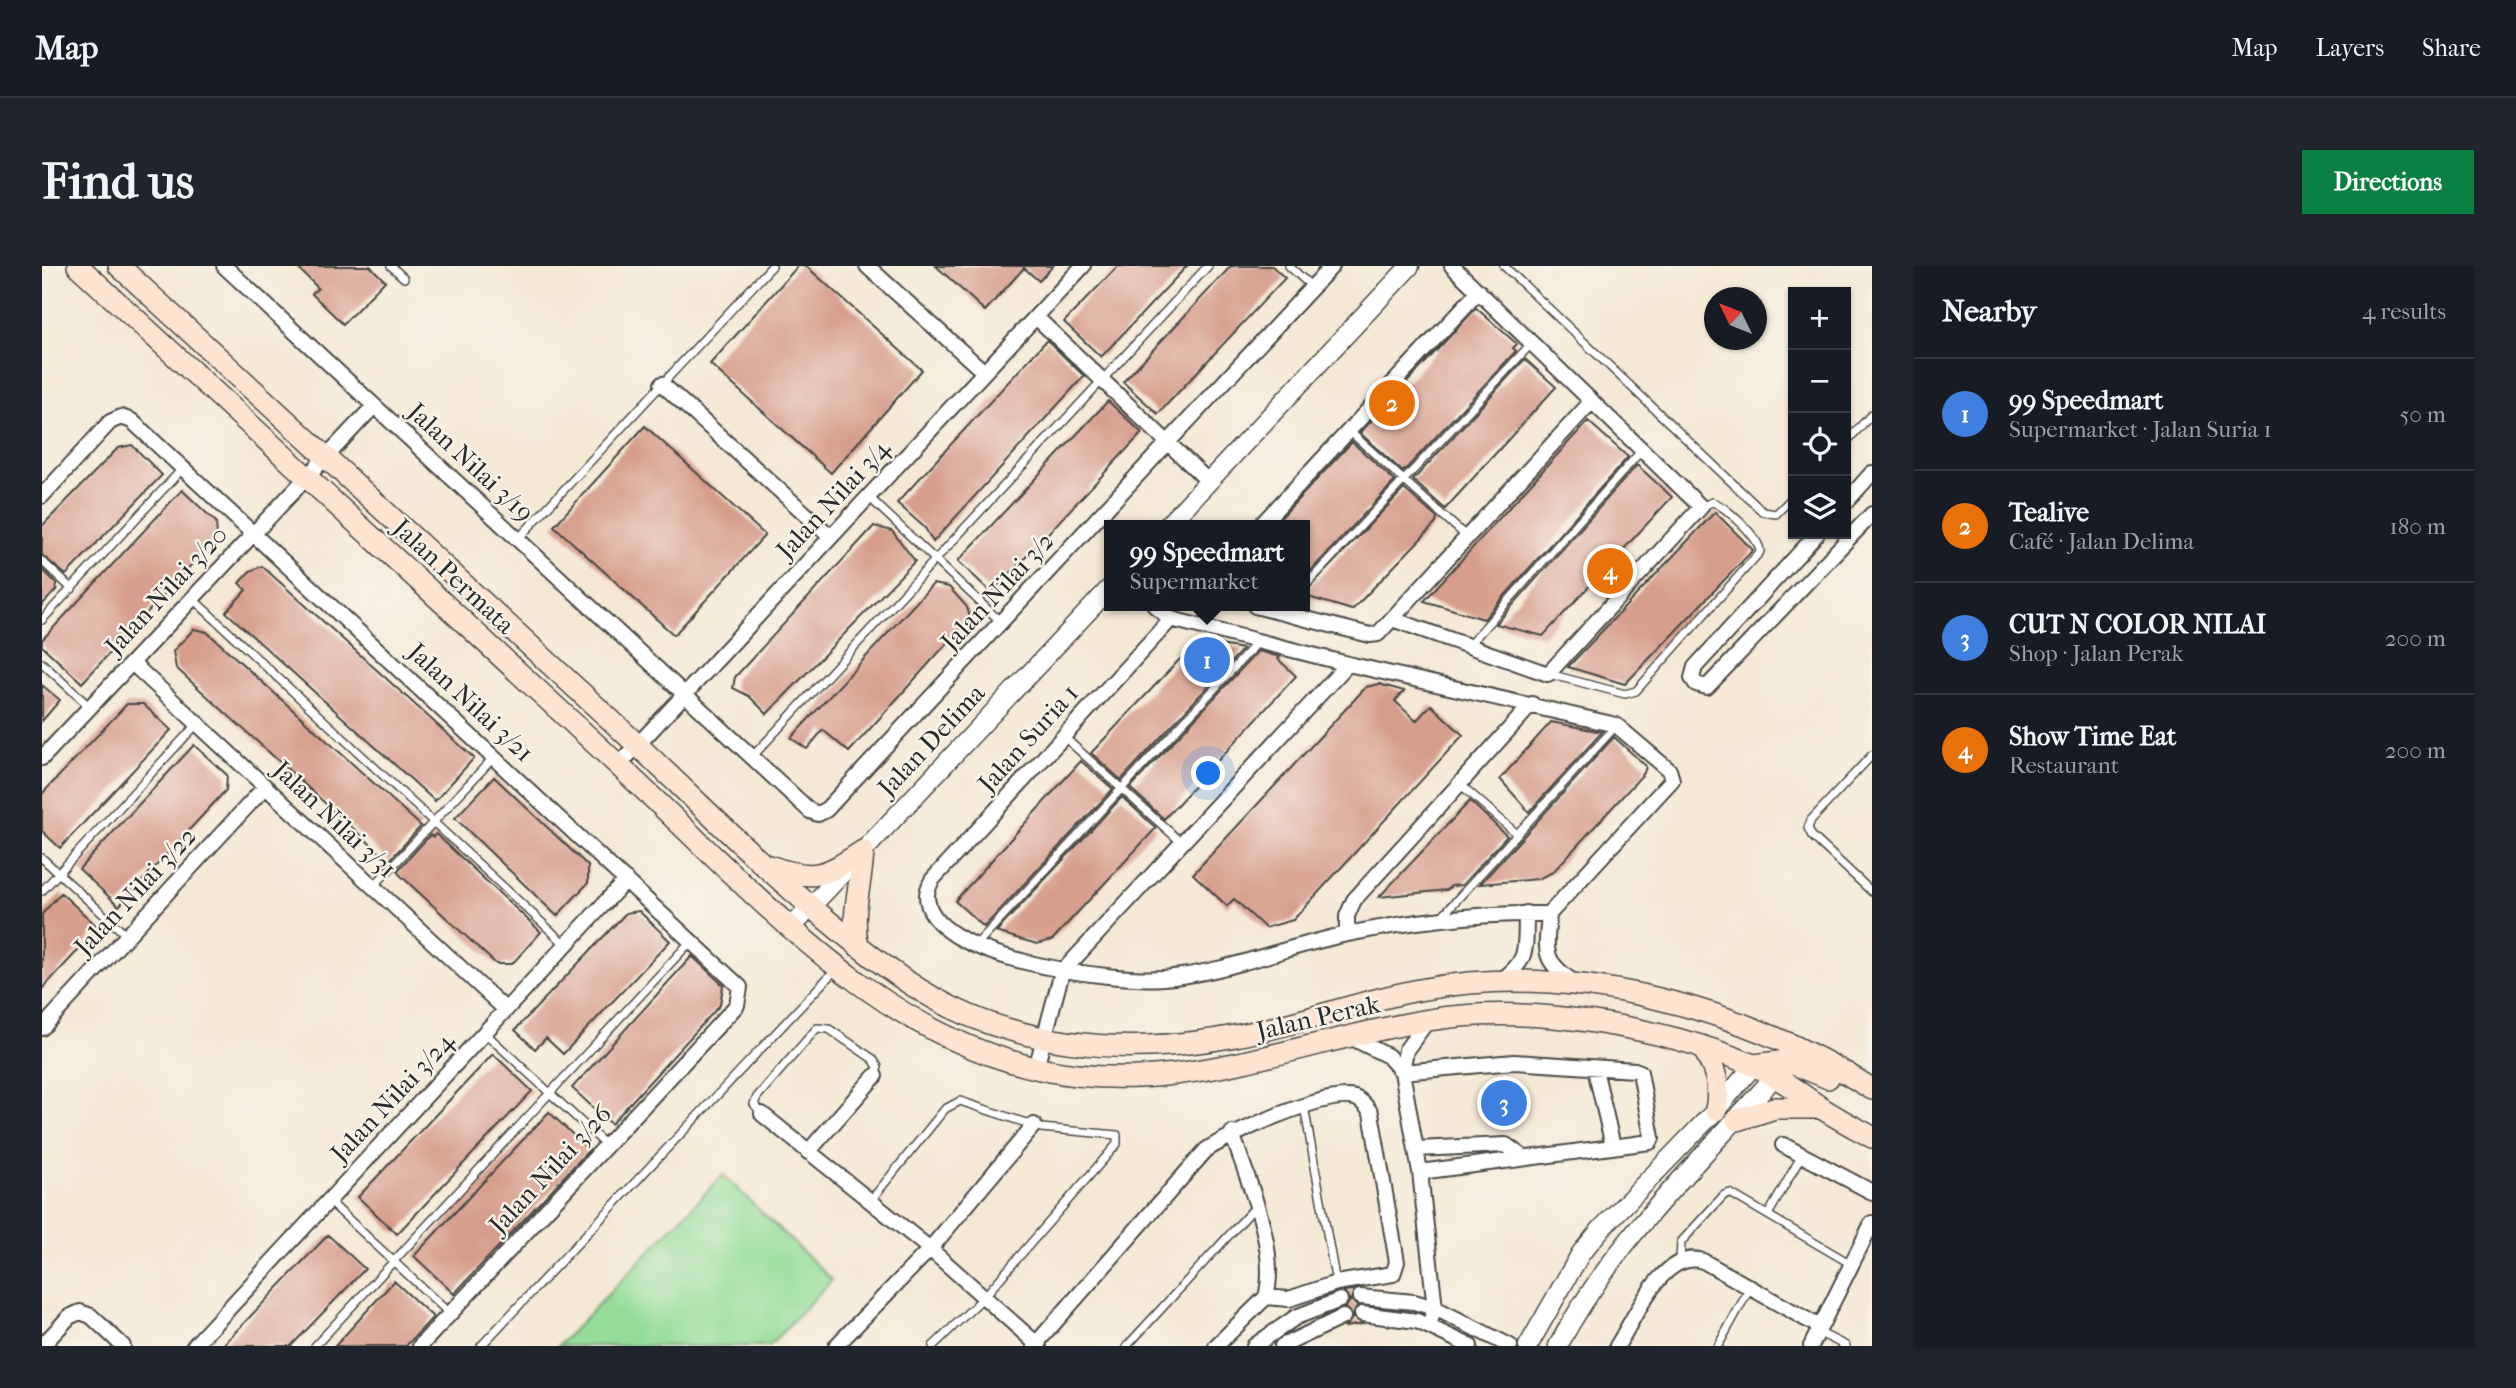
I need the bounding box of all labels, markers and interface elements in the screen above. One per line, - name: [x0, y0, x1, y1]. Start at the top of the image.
- text: Map: [35, 29, 98, 68]
- text: Map: [2232, 34, 2278, 62]
- text: Layers: [2316, 34, 2384, 62]
- text: Share: [2422, 34, 2481, 62]
- button: Directions: [2302, 150, 2474, 214]
- text: Find us: [42, 153, 194, 211]
- north arrow: [1704, 287, 1767, 350]
- map controls: [1788, 287, 1851, 539]
- button: +: [1788, 287, 1851, 350]
- text: Nearby: [1942, 294, 2037, 329]
- text: 4 results: [2362, 298, 2446, 325]
- button: −: [1788, 350, 1851, 413]
- pin: 2: [1369, 377, 1415, 429]
- text: 99 Speedmart: [2009, 385, 2163, 416]
- street label: Jalan Nilai 3/19: [400, 395, 540, 528]
- text: 1: [1961, 401, 1969, 428]
- text: 50 m: [2399, 401, 2446, 428]
- button: locate: [1788, 413, 1851, 476]
- text: Supermarket · Jalan Suria 1: [2009, 416, 2272, 443]
- street label: Jalan Nilai 3/4: [769, 433, 897, 567]
- button: layers: [1788, 476, 1851, 539]
- text: Tealive: [2009, 497, 2089, 528]
- street label: Jalan Permata: [385, 511, 522, 641]
- text: 2: [1959, 513, 1971, 540]
- text: 180 m: [2389, 513, 2446, 540]
- street label: Jalan Nilai 3/20: [97, 519, 234, 663]
- popup: [1104, 520, 1310, 611]
- street label: Jalan Nilai 3/2: [933, 526, 1060, 659]
- text: Café · Jalan Delima: [2009, 528, 2194, 555]
- text: 99 Speedmart: [1130, 537, 1284, 568]
- pin: 4: [1587, 545, 1633, 597]
- text: Supermarket: [1130, 568, 1259, 595]
- text: CUT N COLOR NILAI: [2009, 609, 2266, 640]
- text: 3: [1960, 625, 1970, 652]
- text: 200 m: [2385, 625, 2446, 652]
- pin: 1: [1184, 634, 1230, 686]
- street label: Jalan Nilai 3/21: [400, 635, 540, 768]
- text: Shop · Jalan Perak: [2009, 640, 2183, 667]
- street label: Jalan Delima: [870, 677, 992, 804]
- street label: Jalan Suria 1: [970, 678, 1085, 800]
- text: Show Time Eat: [2009, 721, 2176, 752]
- text: 4: [1958, 737, 1972, 764]
- text: 200 m: [2385, 737, 2446, 764]
- text: Restaurant: [2009, 752, 2119, 779]
- street label: Jalan Nilai 3/31: [265, 753, 403, 884]
- your location: [1191, 756, 1225, 790]
- street label: Jalan Nilai 3/22: [67, 821, 203, 964]
- street label: Jalan Perak: [1251, 988, 1383, 1047]
- street label: Jalan Nilai 3/24: [323, 1025, 461, 1170]
- pin: 3: [1481, 1077, 1527, 1129]
- street label: Jalan Nilai 3/26: [481, 1098, 619, 1242]

